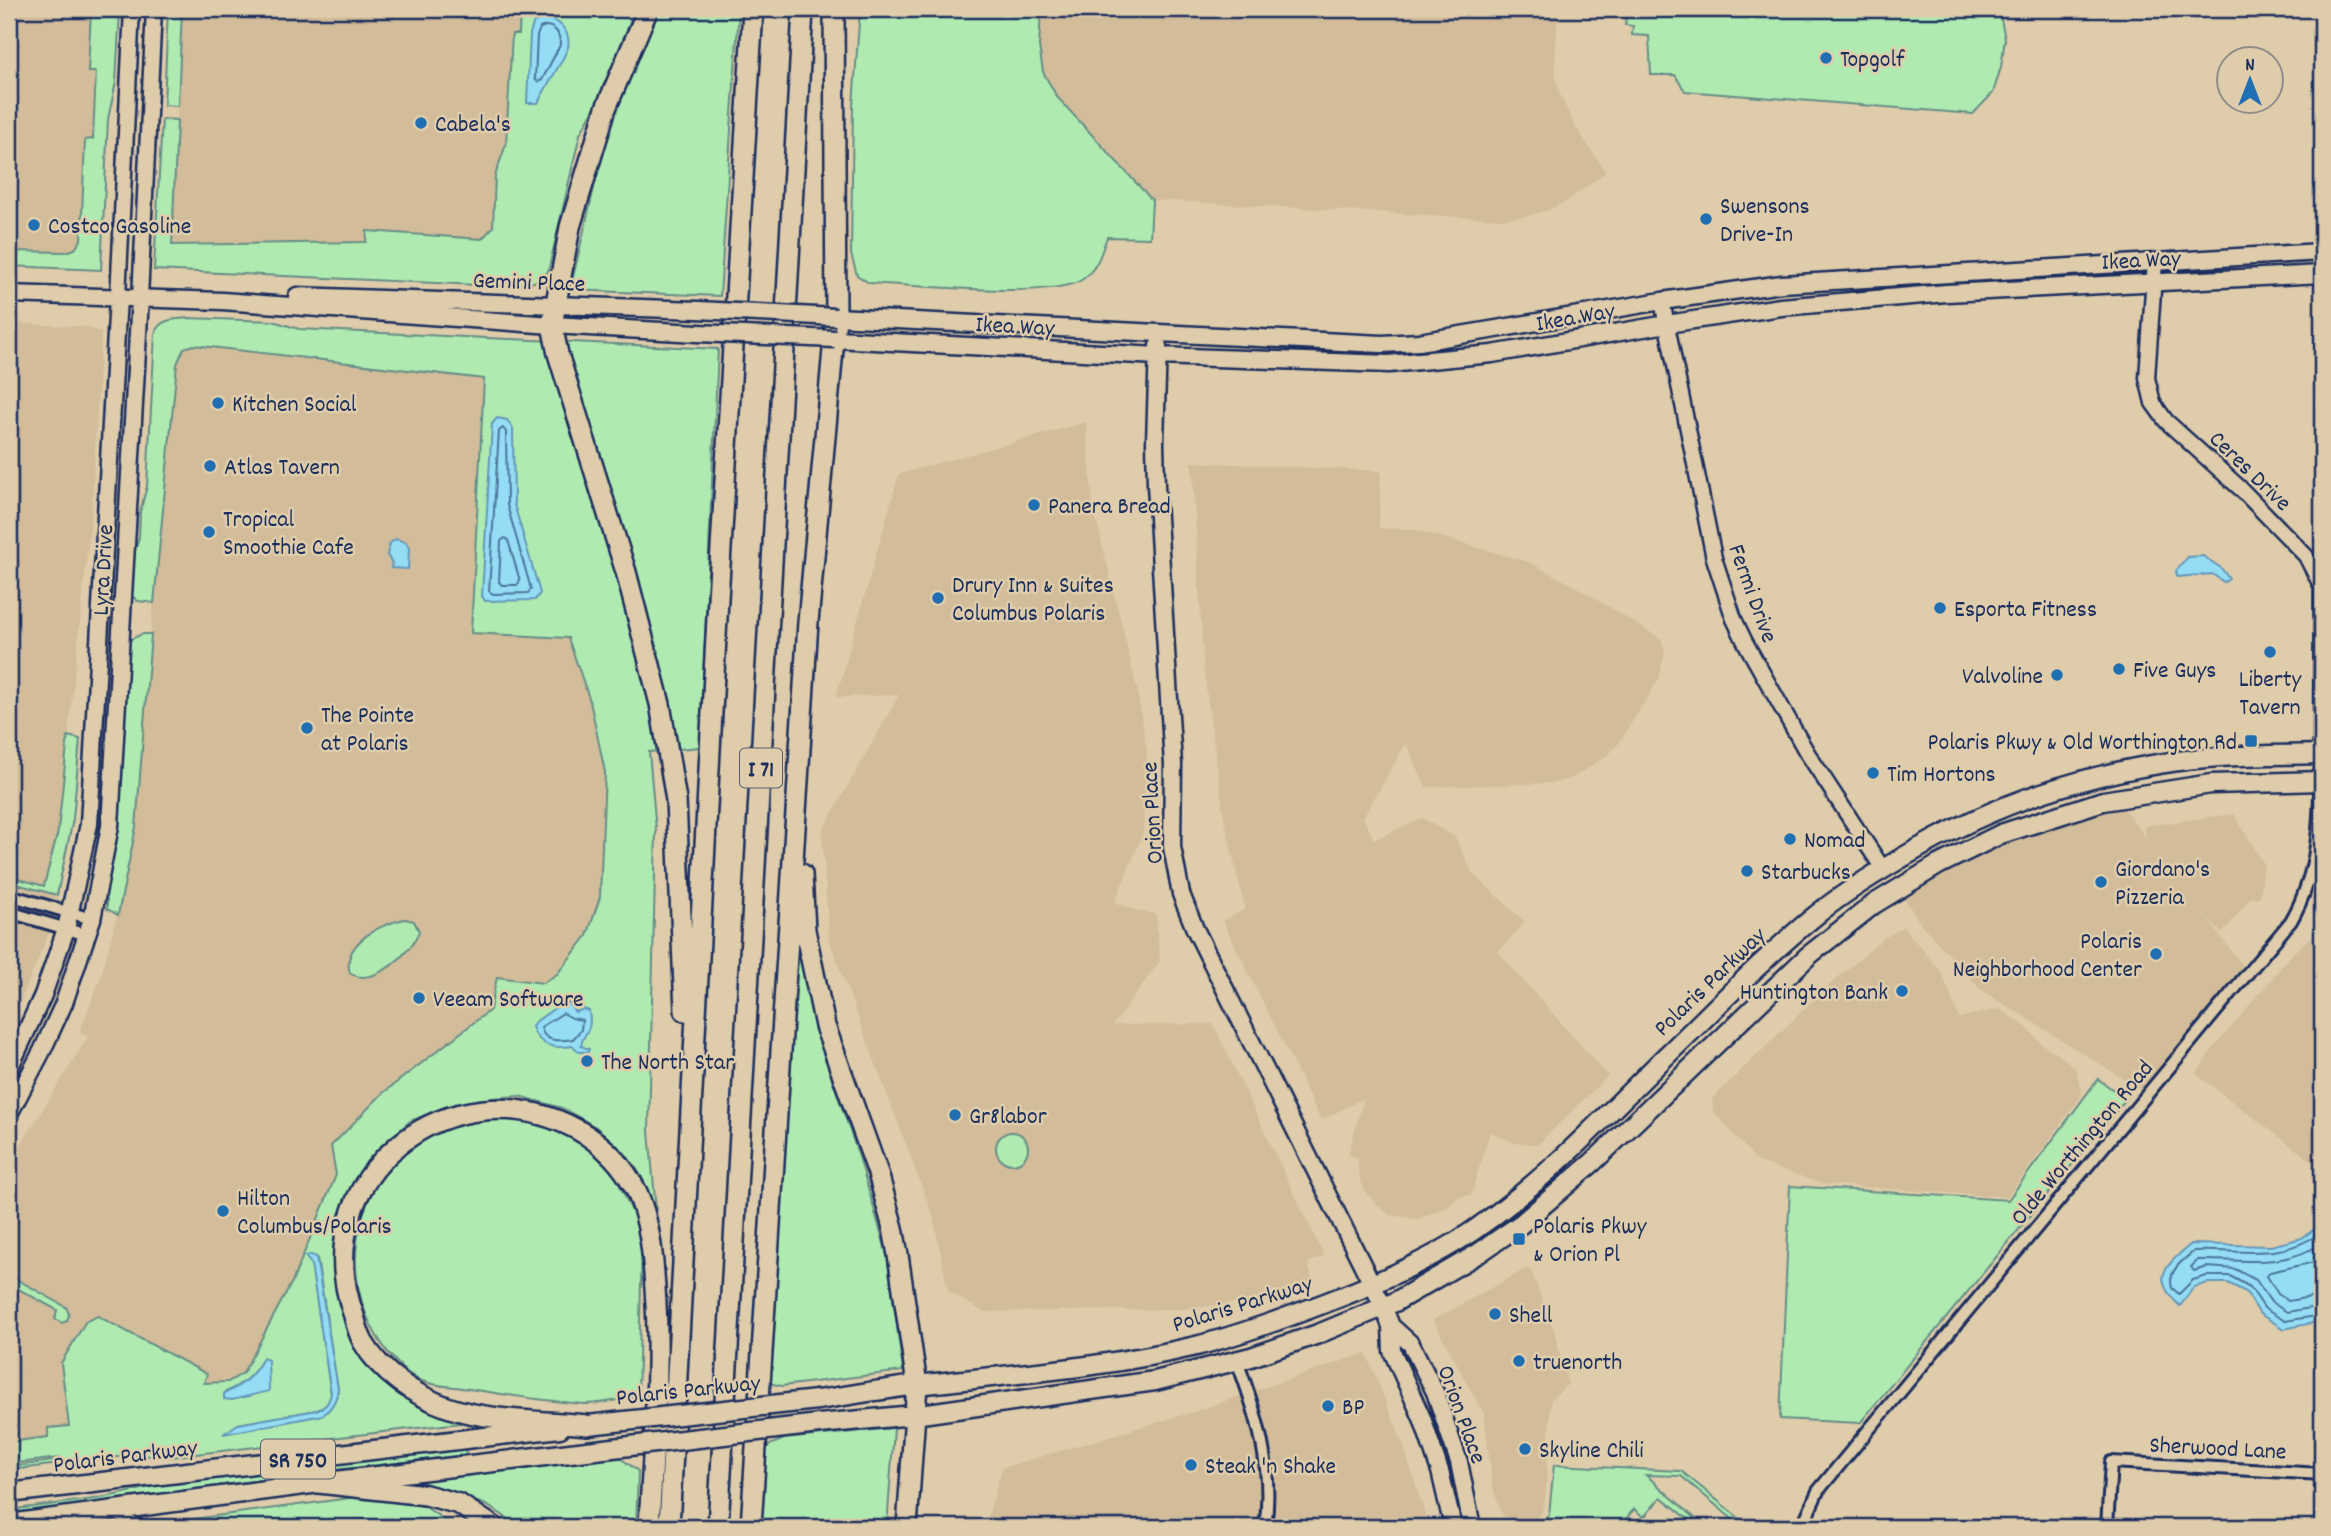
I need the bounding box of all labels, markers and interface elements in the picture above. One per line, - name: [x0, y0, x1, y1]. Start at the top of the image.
- place label: Topgolf: [1840, 44, 1905, 78]
- north arrow: [2216, 46, 2286, 116]
- marker: Topgolf: [1818, 50, 1834, 66]
- text: N: [2245, 53, 2255, 80]
- place label: Cabela's: [435, 109, 511, 143]
- marker: Cabela's: [413, 115, 429, 131]
- place label: Swensons Drive-In: [1720, 191, 1810, 253]
- place label: Costco Gasoline: [48, 211, 191, 245]
- marker: Swensons Drive-In: [1698, 211, 1714, 227]
- marker: Costco Gasoline: [26, 217, 42, 233]
- street label: Ikea Way: [2101, 243, 2183, 281]
- street label: Gemini Place: [472, 265, 586, 303]
- street label: Ikea Way: [1533, 295, 1619, 343]
- street label: Ikea Way: [974, 309, 1057, 347]
- place label: Kitchen Social: [232, 389, 357, 423]
- marker: Kitchen Social: [210, 395, 226, 411]
- street label: Ceres Drive: [2200, 424, 2298, 520]
- place label: Atlas Tavern: [224, 452, 340, 486]
- marker: Atlas Tavern: [202, 458, 218, 474]
- place label: Panera Bread: [1048, 491, 1171, 525]
- marker: Panera Bread: [1026, 497, 1042, 513]
- place label: Tropical Smoothie Cafe: [223, 504, 354, 566]
- street label: Lyra Drive: [86, 524, 124, 617]
- marker: Tropical Smoothie Cafe: [201, 524, 217, 540]
- street label: Fermi Drive: [1718, 540, 1785, 648]
- place label: Drury Inn & Suites Columbus Polaris: [952, 570, 1114, 632]
- marker: Drury Inn & Suites Columbus Polaris: [930, 590, 946, 606]
- place label: Esporta Fitness: [1954, 594, 2097, 628]
- marker: Esporta Fitness: [1932, 600, 1948, 616]
- marker: Liberty Tavern: [2262, 644, 2278, 660]
- place label: Five Guys: [2133, 655, 2216, 689]
- place label: Valvoline: [1962, 661, 2043, 695]
- marker: Five Guys: [2111, 661, 2127, 677]
- place label: Liberty Tavern: [2239, 664, 2303, 726]
- marker: Valvoline: [2049, 667, 2065, 683]
- place label: The Pointe at Polaris: [321, 700, 414, 762]
- marker: The Pointe at Polaris: [299, 720, 315, 736]
- place label: Polaris Pkwy & Old Worthington Rd: [1928, 727, 2237, 761]
- marker: Polaris Pkwy & Old Worthington Rd: [2243, 733, 2259, 749]
- road number: I 71: [740, 748, 782, 788]
- place label: Tim Hortons: [1887, 759, 1996, 793]
- street label: Orion Place: [1134, 761, 1174, 865]
- marker: Tim Hortons: [1865, 765, 1881, 781]
- place label: Nomad: [1804, 825, 1866, 859]
- marker: Nomad: [1782, 831, 1798, 847]
- place label: Giordano's Pizzeria: [2115, 854, 2210, 916]
- place label: Starbucks: [1761, 857, 1851, 891]
- marker: Starbucks: [1739, 863, 1755, 879]
- marker: Giordano's Pizzeria: [2093, 874, 2109, 890]
- street label: Polaris Parkway: [1647, 920, 1776, 1046]
- place label: Polaris Neighborhood Center: [1953, 926, 2142, 988]
- marker: Polaris Neighborhood Center: [2148, 946, 2164, 962]
- place label: Huntington Bank: [1740, 977, 1888, 1011]
- marker: Huntington Bank: [1894, 983, 1910, 999]
- place label: Veeam Software: [433, 984, 584, 1018]
- marker: Veeam Software: [411, 990, 427, 1006]
- place label: The North Star: [601, 1047, 734, 1081]
- marker: The North Star: [579, 1053, 595, 1069]
- street label: Olde Worthington Road: [2004, 1054, 2163, 1234]
- place label: Gr8labor: [969, 1101, 1047, 1135]
- marker: Gr8labor: [947, 1107, 963, 1123]
- place label: Hilton Columbus/Polaris: [237, 1183, 392, 1245]
- marker: Hilton Columbus/Polaris: [215, 1203, 231, 1219]
- place label: Polaris Pkwy & Orion Pl: [1533, 1211, 1648, 1273]
- marker: Polaris Pkwy & Orion Pl: [1511, 1231, 1527, 1247]
- street label: Polaris Parkway: [1169, 1268, 1318, 1343]
- place label: Shell: [1509, 1300, 1553, 1334]
- marker: Shell: [1487, 1306, 1503, 1322]
- place label: truenorth: [1533, 1347, 1622, 1381]
- marker: truenorth: [1511, 1353, 1527, 1369]
- street label: Orion Place: [1427, 1361, 1494, 1469]
- street label: Polaris Parkway: [615, 1367, 763, 1416]
- place label: BP: [1342, 1392, 1364, 1426]
- marker: BP: [1320, 1398, 1336, 1414]
- street label: Sherwood Lane: [2148, 1429, 2287, 1471]
- street label: Polaris Parkway: [51, 1432, 201, 1484]
- place label: Skyline Chili: [1539, 1435, 1644, 1469]
- road number: SR 750: [261, 1440, 335, 1478]
- marker: Skyline Chili: [1517, 1441, 1533, 1457]
- place label: Steak 'n Shake: [1205, 1451, 1336, 1485]
- marker: Steak 'n Shake: [1183, 1457, 1199, 1473]

